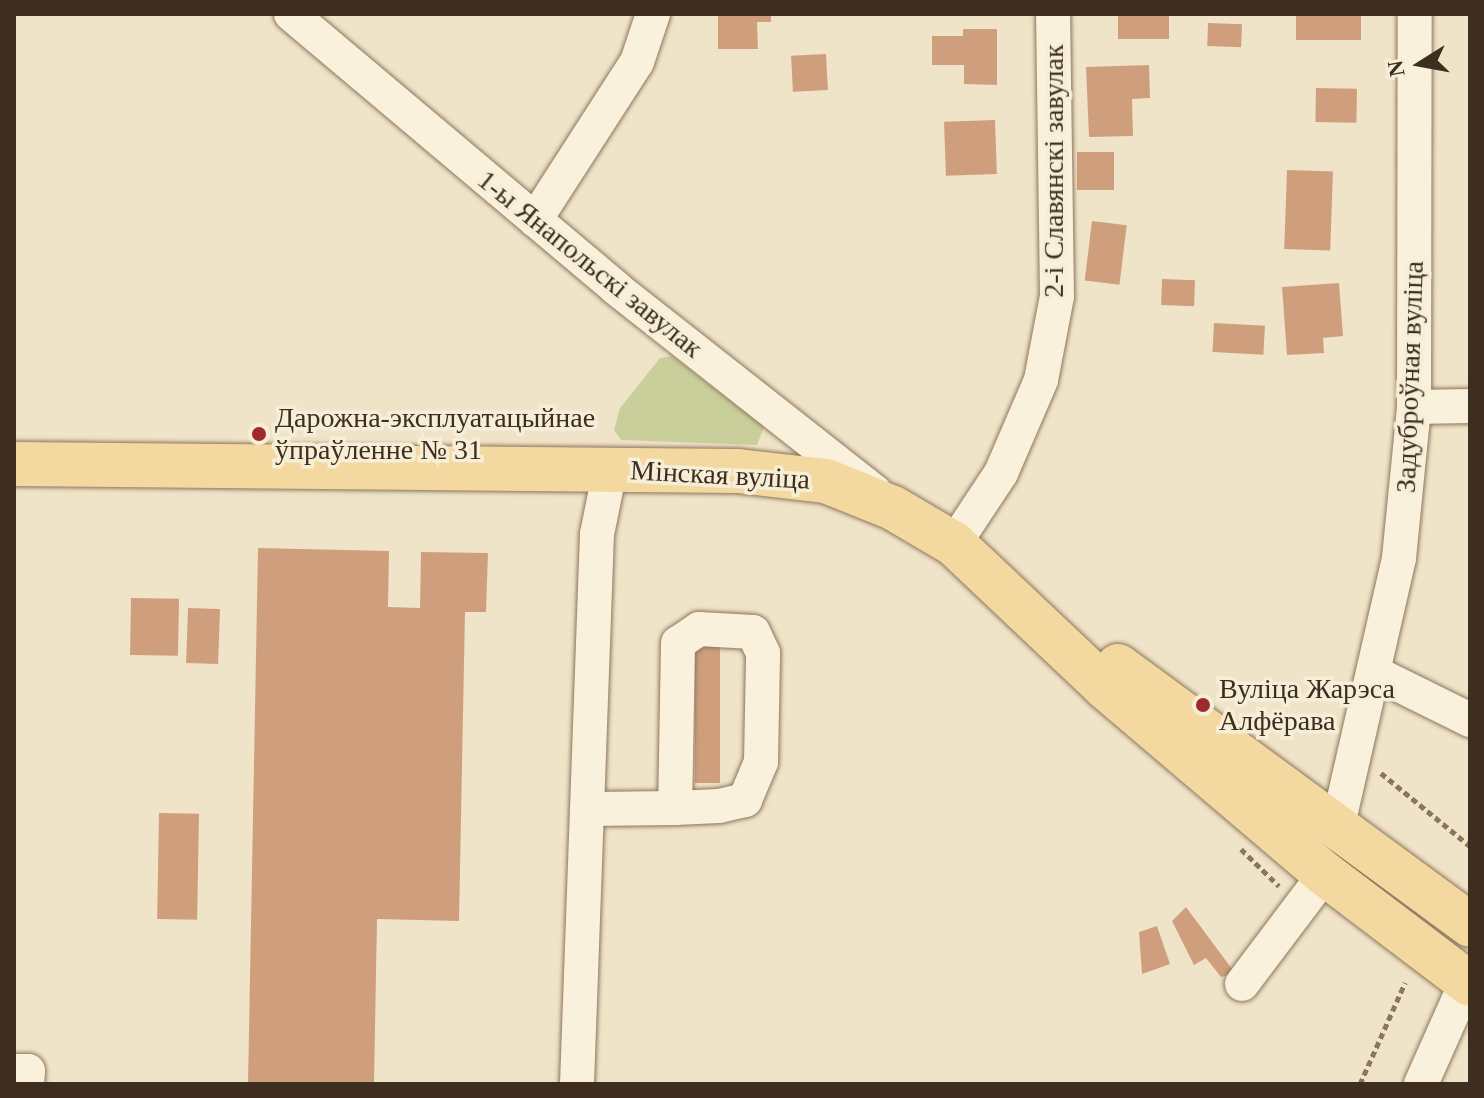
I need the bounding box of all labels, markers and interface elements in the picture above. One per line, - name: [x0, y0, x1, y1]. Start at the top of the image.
- north arrow: [1380, 24, 1460, 104]
- street label: 2-і Славянскі завулак: [1037, 44, 1071, 298]
- text: N: [1382, 58, 1410, 79]
- street label: 1-ы Янапольскі завулак: [471, 163, 709, 365]
- street label: Задуброўная вуліца: [1389, 260, 1431, 494]
- place label: Дарожна-эксплуатацыйнае ўпраўленне № 31: [275, 401, 595, 467]
- marker: Дарожна-эксплуатацыйнае ўпраўленне № 31: [250, 425, 268, 443]
- street label: Мінская вуліца: [629, 454, 811, 496]
- place label: Вуліца Жарэса Алфёрава: [1219, 672, 1395, 738]
- marker: Вуліца Жарэса Алфёрава: [1194, 696, 1212, 714]

